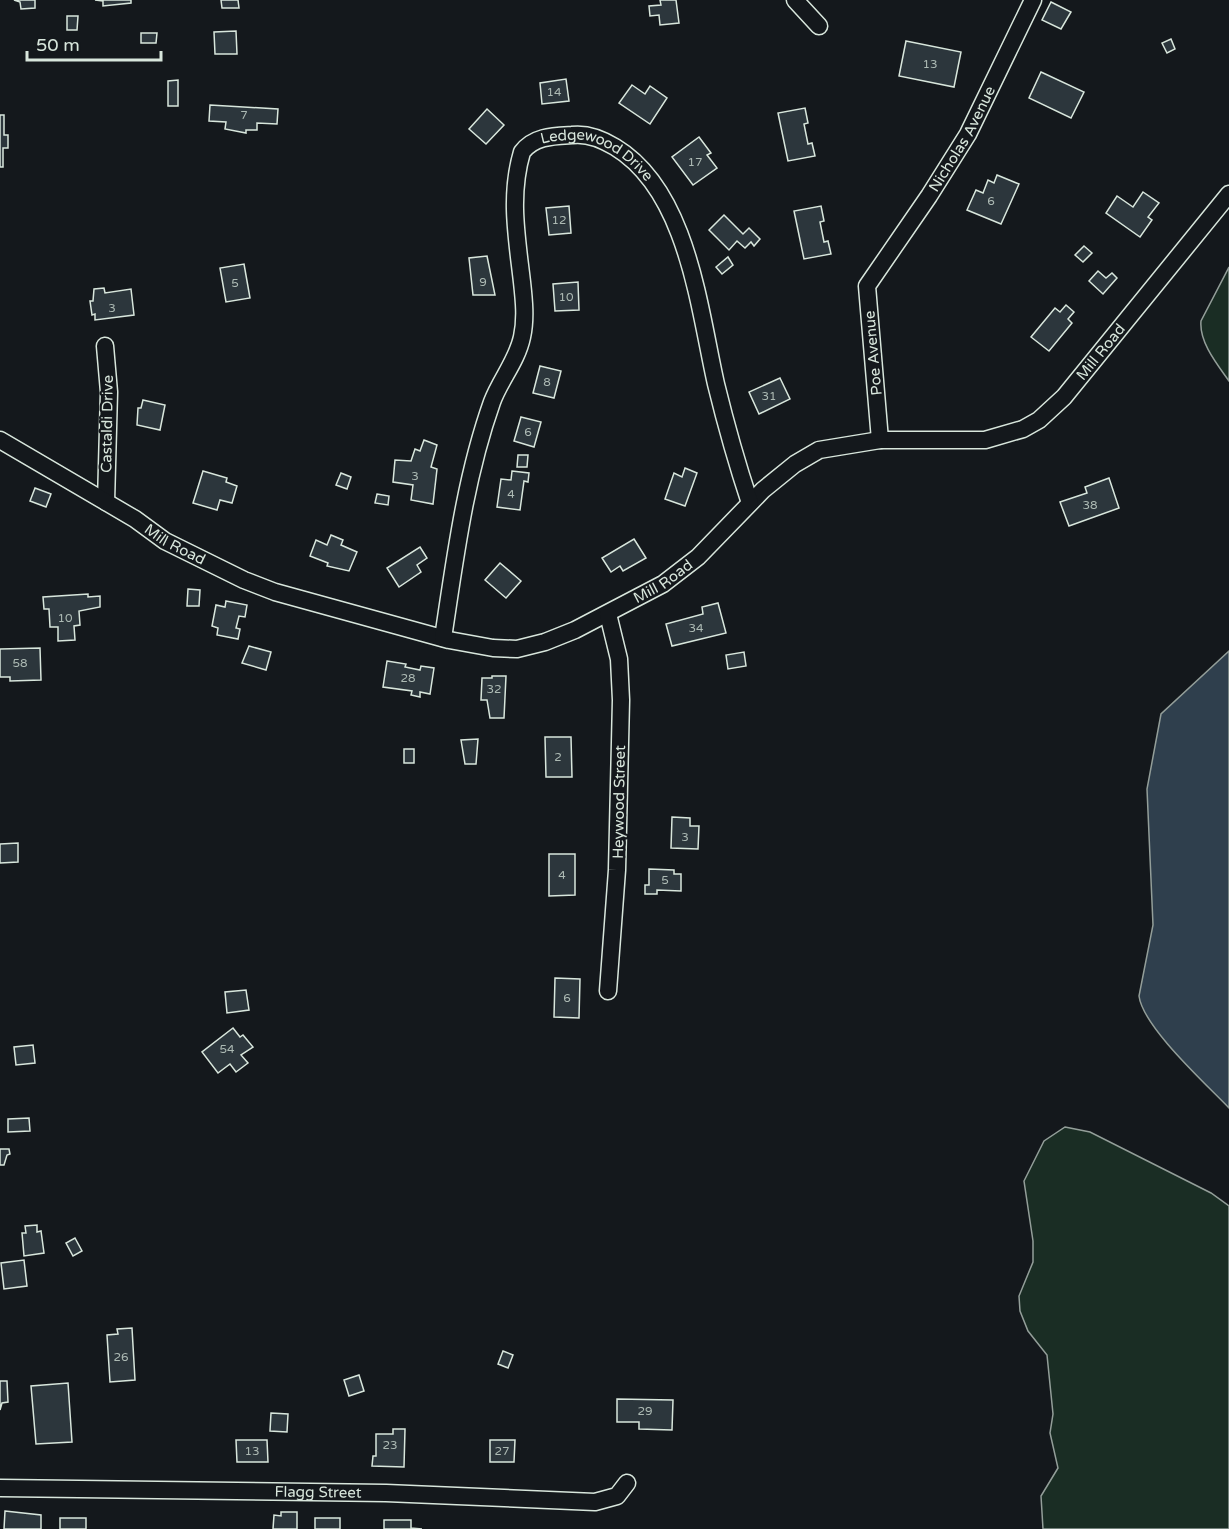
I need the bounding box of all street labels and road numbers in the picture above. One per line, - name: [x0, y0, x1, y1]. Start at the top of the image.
- street label: Nicholas Avenue: [925, 83, 999, 195]
- street label: Ledgewood Drive: [539, 125, 657, 185]
- street label: Poe Avenue: [860, 310, 886, 396]
- street label: Mill Road: [1072, 320, 1129, 384]
- street label: Castaldi Drive: [97, 375, 117, 473]
- street label: Mill Road: [141, 520, 208, 569]
- street label: Mill Road: [630, 556, 696, 607]
- street label: Heywood Street: [609, 745, 629, 859]
- street label: Flagg Street: [274, 1483, 362, 1502]

